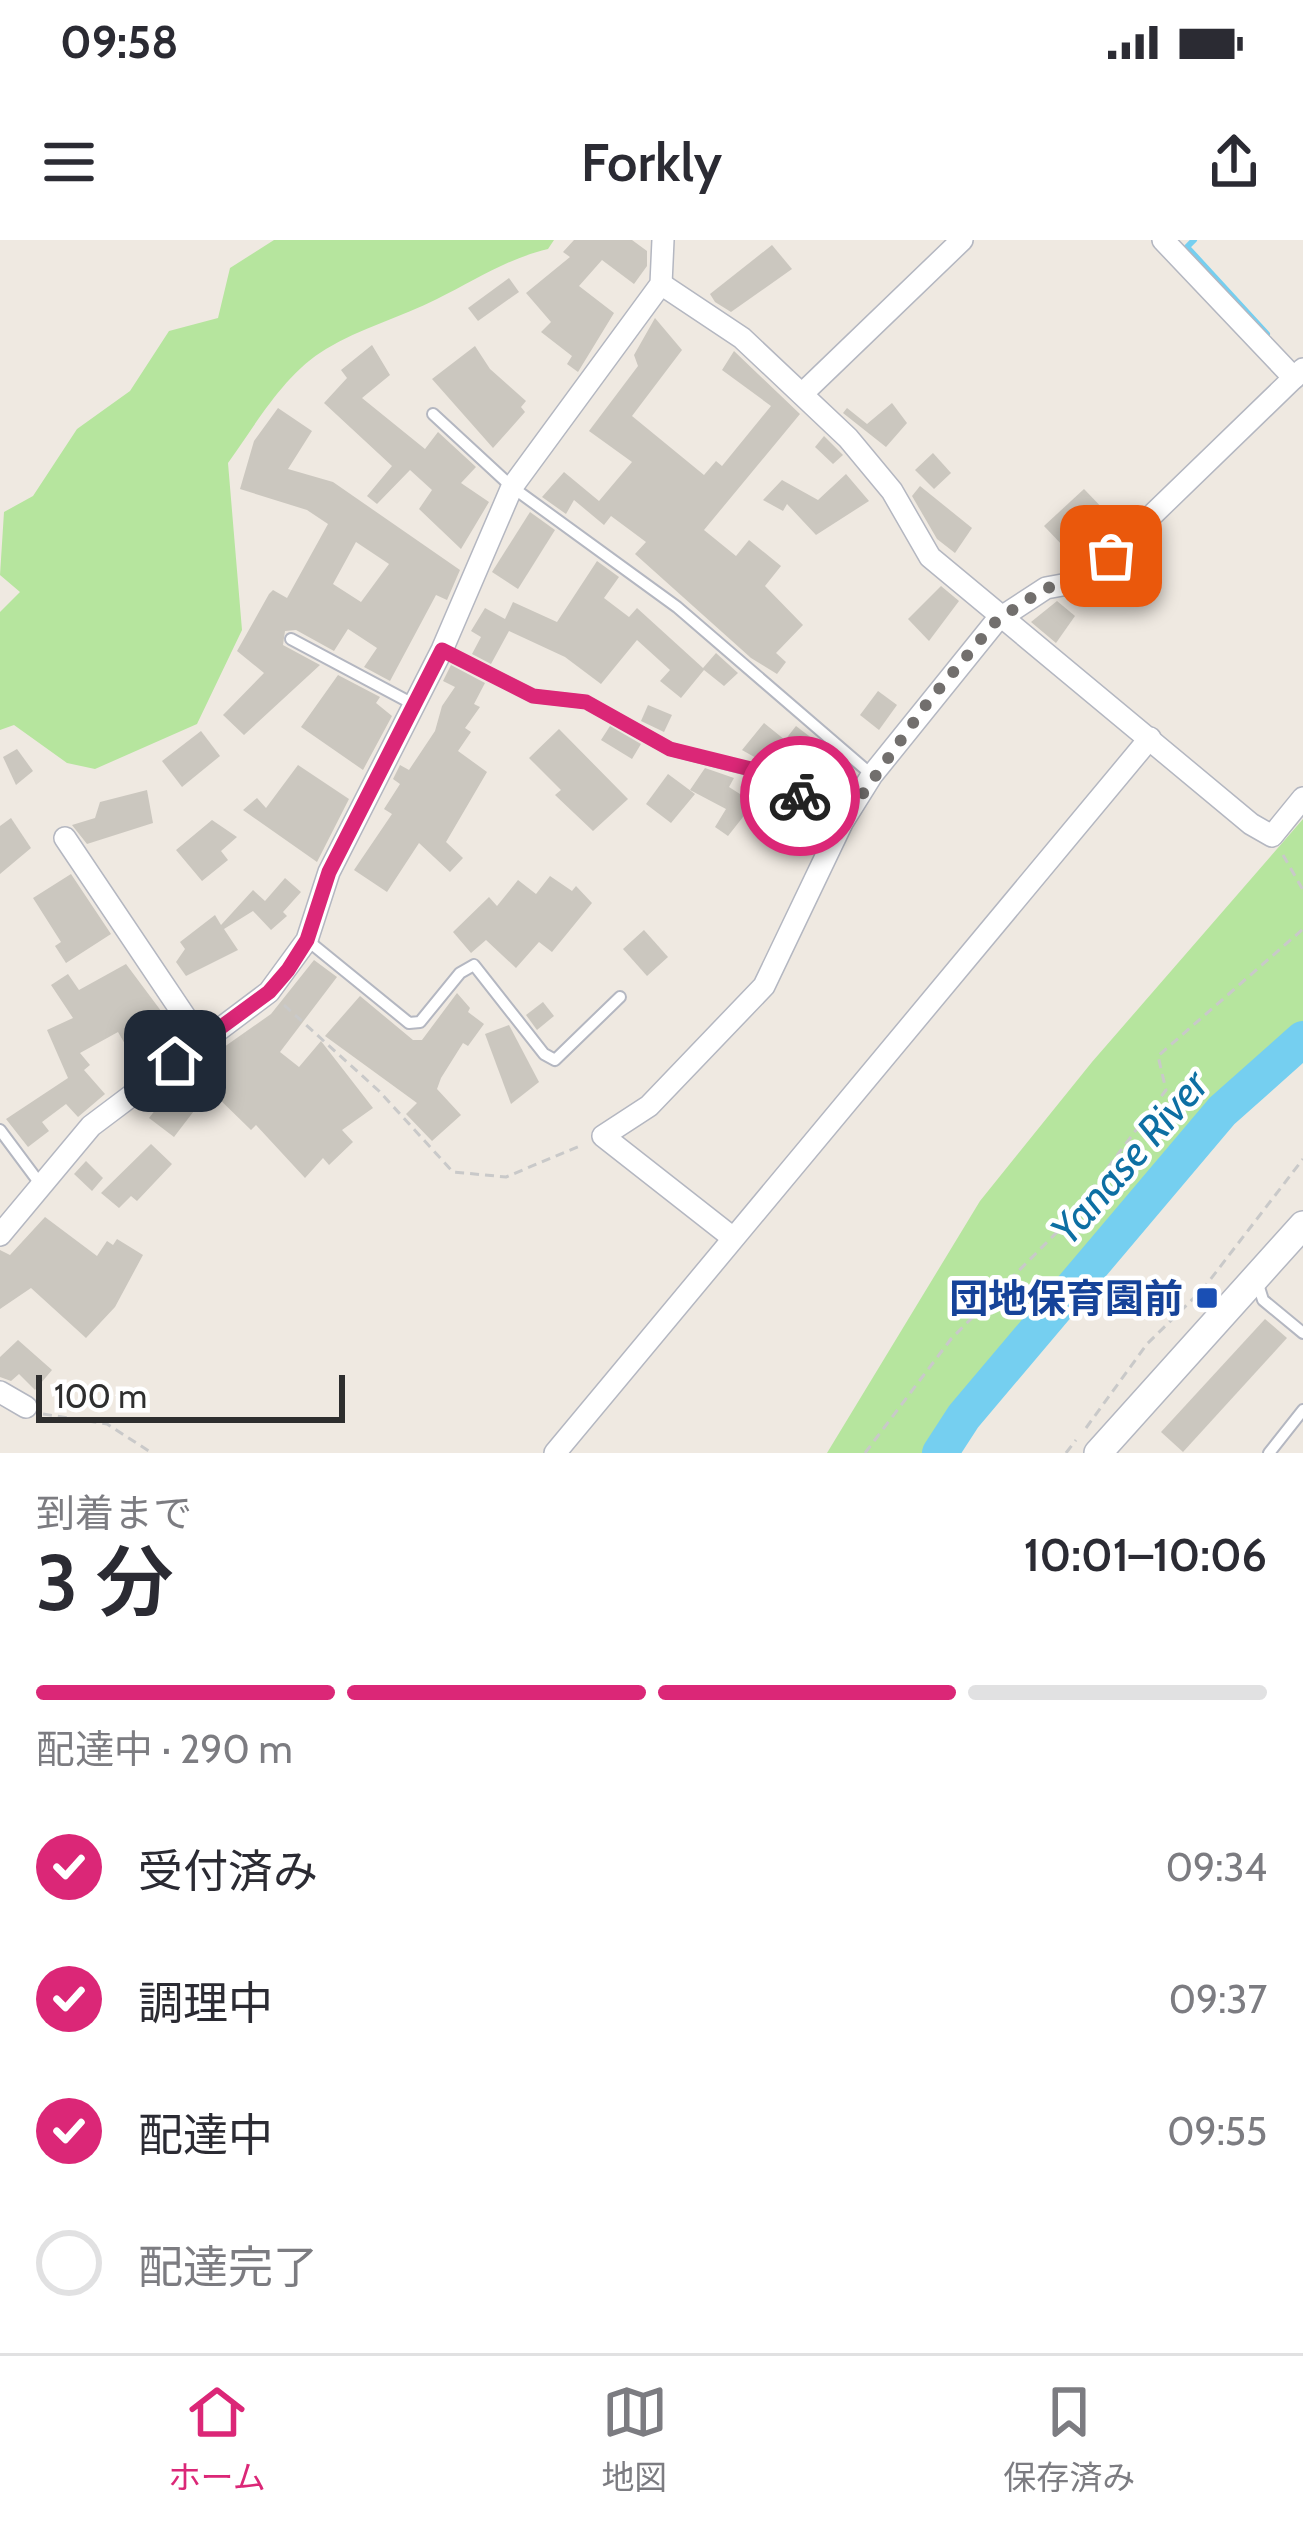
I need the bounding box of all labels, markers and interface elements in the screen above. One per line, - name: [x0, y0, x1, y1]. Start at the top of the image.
- text: 09:58: [60, 15, 178, 69]
- icon: menu: [36, 129, 102, 195]
- text: Forkly: [581, 129, 722, 195]
- icon: share: [1201, 129, 1267, 195]
- pin: [1060, 505, 1162, 607]
- icon: bag: [1078, 523, 1144, 589]
- courier: [740, 736, 860, 856]
- icon: bike: [767, 763, 833, 829]
- pin: [124, 1010, 226, 1112]
- icon: home: [142, 1028, 208, 1094]
- water label: Yanase River: [1039, 1058, 1220, 1255]
- place label: 団地保育園前: [949, 1274, 1183, 1322]
- marker: 団地保育園前: [1194, 1285, 1220, 1311]
- scale bar: [36, 1369, 345, 1422]
- text: 100 m: [54, 1376, 147, 1416]
- text: 到着まで: [36, 1489, 192, 1537]
- text: 10:01–10:06: [1024, 1528, 1267, 1582]
- text: 3 分: [36, 1535, 174, 1630]
- text: 配達中 · 290 m: [36, 1725, 293, 1773]
- icon: check: [36, 1834, 102, 1900]
- text: 09:34: [1166, 1843, 1267, 1891]
- text: 受付済み: [138, 1844, 318, 1898]
- icon: check: [36, 1966, 102, 2032]
- text: 09:37: [1169, 1975, 1267, 2023]
- text: 調理中: [138, 1976, 273, 2030]
- icon: check: [36, 2098, 102, 2164]
- text: 09:55: [1167, 2107, 1267, 2155]
- text: 配達中: [138, 2108, 273, 2162]
- text: 配達完了: [138, 2240, 318, 2294]
- tab: ホーム: [168, 2379, 266, 2499]
- tab: 地図: [602, 2379, 668, 2499]
- tab: 保存済み: [1003, 2379, 1135, 2499]

